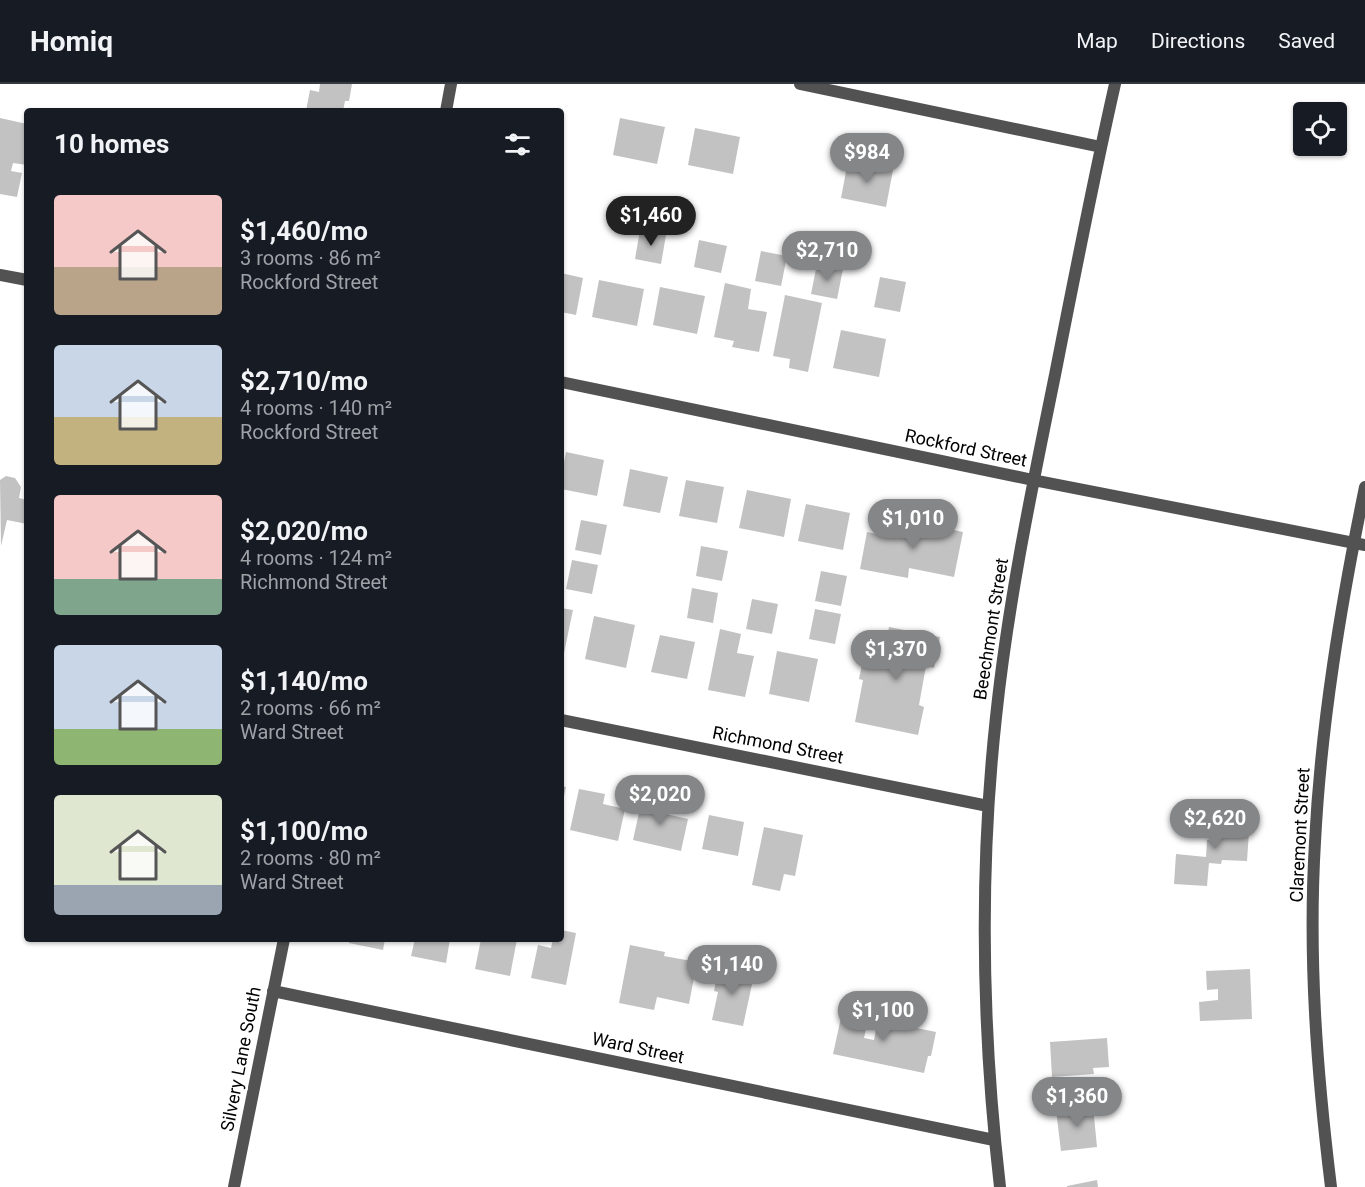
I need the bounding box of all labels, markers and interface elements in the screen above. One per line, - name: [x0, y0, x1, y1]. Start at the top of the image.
- text: Homiq: [30, 25, 113, 58]
- text: Map: [1076, 29, 1118, 53]
- text: Directions: [1151, 29, 1245, 53]
- text: Saved: [1278, 29, 1335, 53]
- map controls: [1293, 102, 1347, 156]
- button: locate: [1293, 102, 1347, 156]
- icon: filters: [501, 128, 534, 161]
- text: 10 homes: [54, 129, 169, 159]
- pin: $984: [831, 133, 903, 184]
- text: $984: [844, 140, 890, 164]
- pin: $1,460: [602, 196, 700, 247]
- text: $1,460: [620, 203, 682, 227]
- text: $1,460/mo: [240, 216, 368, 246]
- icon: home: [102, 219, 174, 291]
- pin: $2,710: [778, 231, 876, 282]
- text: $2,710: [796, 238, 858, 262]
- text: 3 rooms · 86 m²: [240, 246, 381, 270]
- text: Rockford Street: [240, 270, 378, 294]
- text: $2,710/mo: [240, 366, 368, 396]
- icon: home: [102, 369, 174, 441]
- text: 4 rooms · 140 m²: [240, 396, 392, 420]
- text: Rockford Street: [240, 420, 378, 444]
- street label: Rockford Street: [903, 424, 1029, 471]
- pin: $1,010: [864, 499, 962, 550]
- text: $1,010: [882, 506, 944, 530]
- text: $2,020/mo: [240, 516, 368, 546]
- icon: home: [102, 519, 174, 591]
- text: 4 rooms · 124 m²: [240, 546, 392, 570]
- street label: Beechmont Street: [969, 556, 1012, 701]
- text: Richmond Street: [240, 570, 388, 594]
- pin: $1,370: [847, 630, 945, 681]
- text: $1,370: [865, 637, 927, 661]
- text: $1,140/mo: [240, 666, 368, 696]
- icon: home: [102, 669, 174, 741]
- text: 2 rooms · 66 m²: [240, 696, 381, 720]
- text: Ward Street: [240, 720, 344, 744]
- street label: Richmond Street: [711, 722, 845, 768]
- street label: Claremont Street: [1285, 767, 1314, 903]
- pin: $2,020: [611, 775, 709, 826]
- text: $2,020: [629, 782, 691, 806]
- pin: $2,620: [1166, 799, 1264, 850]
- text: $2,620: [1184, 806, 1246, 830]
- text: $1,100/mo: [240, 816, 368, 846]
- icon: home: [102, 819, 174, 891]
- text: 2 rooms · 80 m²: [240, 846, 381, 870]
- text: Ward Street: [240, 870, 344, 894]
- pin: $1,140: [683, 945, 781, 996]
- text: $1,140: [701, 952, 763, 976]
- street label: Silvery Lane South: [216, 985, 265, 1133]
- pin: $1,100: [834, 991, 932, 1042]
- text: $1,100: [852, 998, 914, 1022]
- street label: Ward Street: [590, 1028, 686, 1068]
- pin: $1,360: [1028, 1077, 1126, 1128]
- text: $1,360: [1046, 1084, 1108, 1108]

